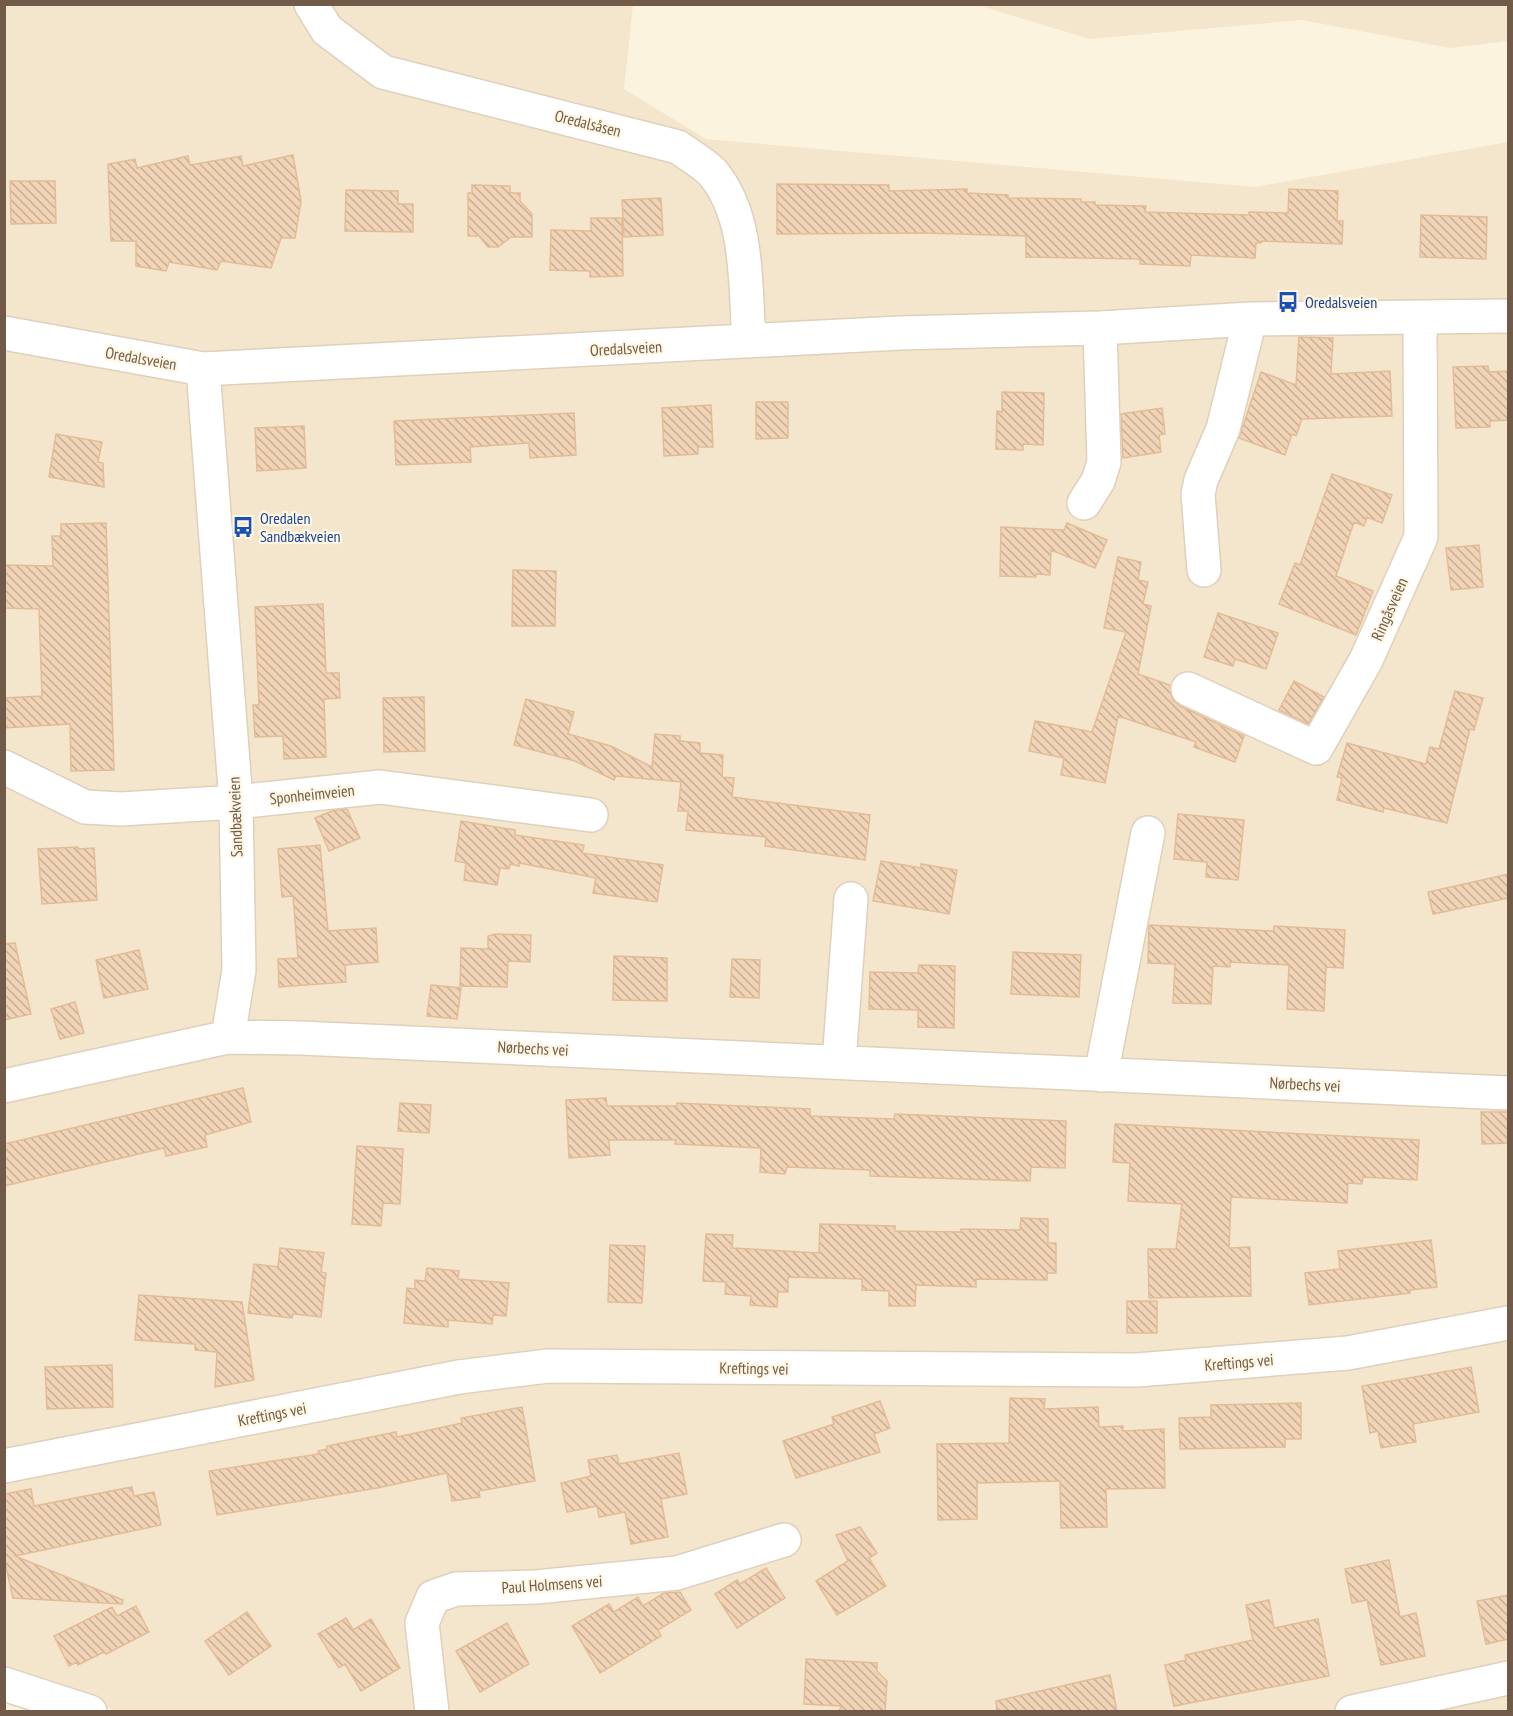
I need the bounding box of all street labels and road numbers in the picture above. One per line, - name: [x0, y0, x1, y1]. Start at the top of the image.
- street label: Oredalsåsen: [553, 105, 623, 141]
- street label: Oredalsveien: [589, 336, 663, 360]
- street label: Oredalsveien: [104, 342, 178, 374]
- street label: Ringåsveien: [1366, 574, 1412, 644]
- street label: Sandbækveien: [224, 776, 246, 858]
- street label: Sponheimveien: [269, 780, 355, 808]
- street label: Nørbechs vei: [497, 1036, 569, 1060]
- street label: Nørbechs vei: [1269, 1072, 1341, 1096]
- street label: Kreftings vei: [1204, 1349, 1274, 1375]
- street label: Kreftings vei: [719, 1357, 789, 1379]
- street label: Kreftings vei: [236, 1398, 308, 1430]
- street label: Paul Holmsens vei: [501, 1571, 603, 1597]

